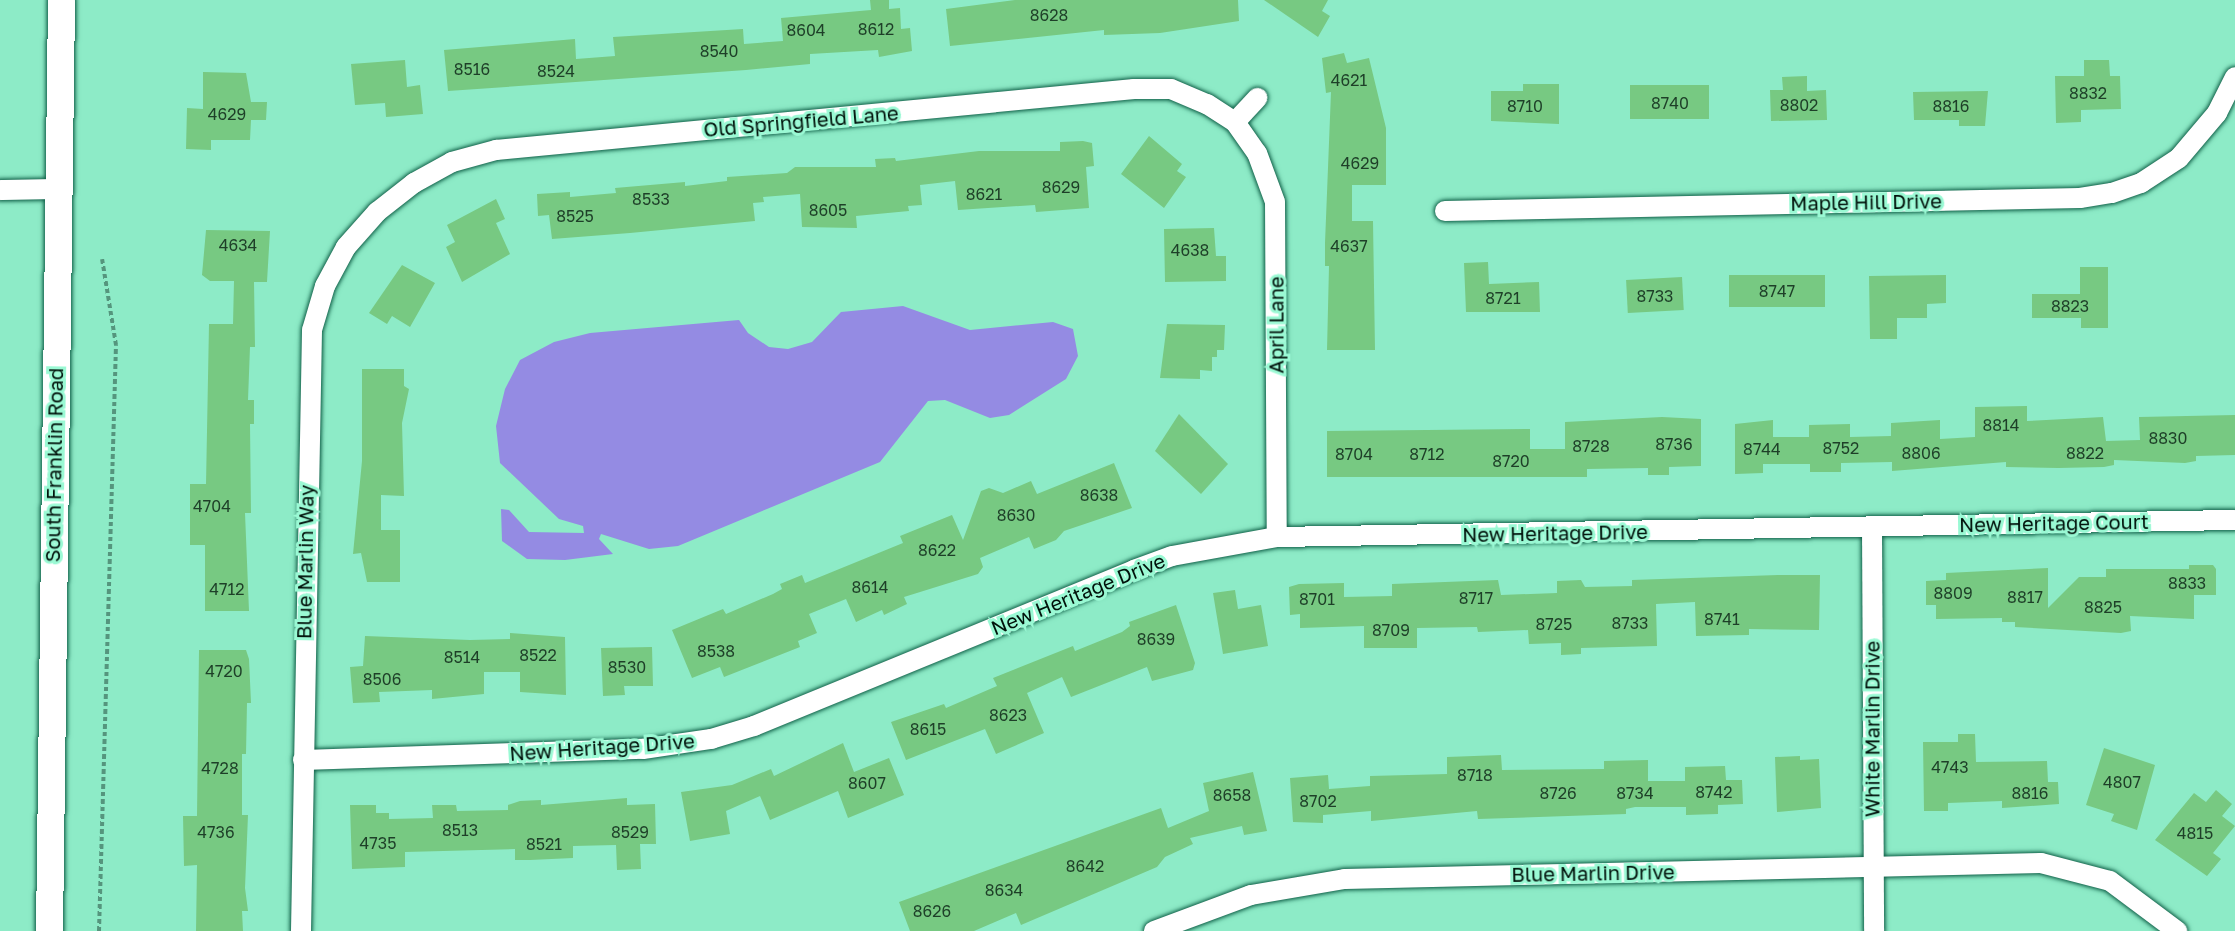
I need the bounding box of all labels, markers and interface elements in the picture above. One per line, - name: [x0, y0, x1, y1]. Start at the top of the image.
- house number: 8628: [1030, 5, 1068, 25]
- house number: 8612: [858, 19, 894, 39]
- house number: 8604: [786, 20, 826, 40]
- house number: 8540: [700, 41, 738, 61]
- house number: 8516: [454, 59, 490, 79]
- house number: 8524: [537, 61, 575, 81]
- house number: 4621: [1331, 70, 1367, 90]
- house number: 8832: [2069, 83, 2107, 103]
- house number: 8740: [1651, 93, 1689, 113]
- house number: 8802: [1780, 95, 1818, 115]
- house number: 8710: [1507, 96, 1543, 116]
- house number: 8816: [1933, 96, 1969, 116]
- street label: Old Springfield Lane: [702, 101, 900, 141]
- house number: 4629: [208, 104, 246, 124]
- house number: 4629: [1341, 153, 1379, 173]
- house number: 8629: [1042, 177, 1080, 197]
- house number: 8621: [966, 184, 1002, 204]
- house number: 8533: [632, 189, 670, 209]
- street label: Maple Hill Drive: [1790, 189, 1942, 215]
- house number: 8605: [809, 200, 847, 220]
- house number: 8525: [556, 206, 594, 226]
- house number: 4634: [219, 235, 257, 255]
- house number: 4637: [1330, 236, 1368, 256]
- house number: 4638: [1171, 240, 1209, 260]
- street label: April Lane: [1264, 276, 1288, 374]
- house number: 8747: [1759, 281, 1795, 301]
- house number: 8733: [1637, 286, 1673, 306]
- house number: 8721: [1485, 288, 1521, 308]
- house number: 8823: [2051, 296, 2089, 316]
- street label: South Franklin Road: [40, 367, 68, 563]
- house number: 8814: [1982, 415, 2020, 435]
- house number: 8830: [2149, 428, 2187, 448]
- house number: 8736: [1655, 434, 1693, 454]
- house number: 8728: [1572, 436, 1610, 456]
- house number: 8752: [1823, 438, 1859, 458]
- house number: 8744: [1743, 439, 1781, 459]
- house number: 8806: [1901, 443, 1941, 463]
- house number: 8822: [2066, 443, 2104, 463]
- house number: 8704: [1335, 444, 1373, 464]
- house number: 8712: [1409, 444, 1445, 464]
- house number: 8720: [1492, 451, 1530, 471]
- street label: Blue Marlin Way: [292, 485, 318, 639]
- house number: 8638: [1080, 485, 1118, 505]
- house number: 4704: [193, 496, 231, 516]
- house number: 8630: [997, 505, 1035, 525]
- street label: New Heritage Court: [1959, 509, 2149, 537]
- street label: New Heritage Drive: [1462, 519, 1648, 547]
- house number: 8622: [918, 540, 956, 560]
- street label: New Heritage Drive: [987, 548, 1169, 640]
- house number: 8833: [2168, 573, 2206, 593]
- house number: 8614: [852, 577, 888, 597]
- house number: 4712: [209, 579, 245, 599]
- house number: 8809: [1933, 583, 1973, 603]
- house number: 8817: [2007, 587, 2043, 607]
- house number: 8717: [1459, 588, 1493, 608]
- house number: 8701: [1299, 589, 1335, 609]
- house number: 8825: [2084, 597, 2122, 617]
- house number: 8741: [1704, 609, 1740, 629]
- house number: 8733: [1612, 613, 1648, 633]
- house number: 8725: [1536, 614, 1572, 634]
- house number: 8709: [1372, 620, 1410, 640]
- house number: 8639: [1137, 629, 1175, 649]
- house number: 8538: [697, 641, 735, 661]
- street label: White Marlin Drive: [1860, 641, 1884, 817]
- house number: 8522: [519, 645, 557, 665]
- house number: 8514: [444, 647, 480, 667]
- house number: 8530: [608, 657, 646, 677]
- house number: 4720: [205, 661, 243, 681]
- house number: 8506: [363, 669, 401, 689]
- house number: 8623: [989, 705, 1027, 725]
- house number: 8615: [910, 719, 946, 739]
- street label: New Heritage Drive: [509, 729, 695, 765]
- house number: 4743: [1931, 757, 1969, 777]
- house number: 4728: [201, 758, 239, 778]
- house number: 8718: [1457, 765, 1493, 785]
- house number: 4807: [2103, 772, 2141, 792]
- house number: 8607: [848, 773, 886, 793]
- house number: 8742: [1695, 782, 1733, 802]
- house number: 8726: [1539, 783, 1577, 803]
- house number: 8734: [1616, 783, 1654, 803]
- house number: 8816: [2012, 783, 2048, 803]
- house number: 8658: [1213, 785, 1251, 805]
- house number: 8702: [1299, 791, 1337, 811]
- house number: 8513: [442, 820, 478, 840]
- house number: 4736: [197, 822, 235, 842]
- house number: 8529: [611, 822, 649, 842]
- house number: 4815: [2177, 823, 2213, 843]
- house number: 4735: [360, 833, 396, 853]
- house number: 8521: [526, 834, 562, 854]
- house number: 8642: [1066, 856, 1104, 876]
- street label: Blue Marlin Drive: [1511, 860, 1675, 886]
- house number: 8634: [985, 880, 1023, 900]
- house number: 8626: [913, 901, 951, 921]

